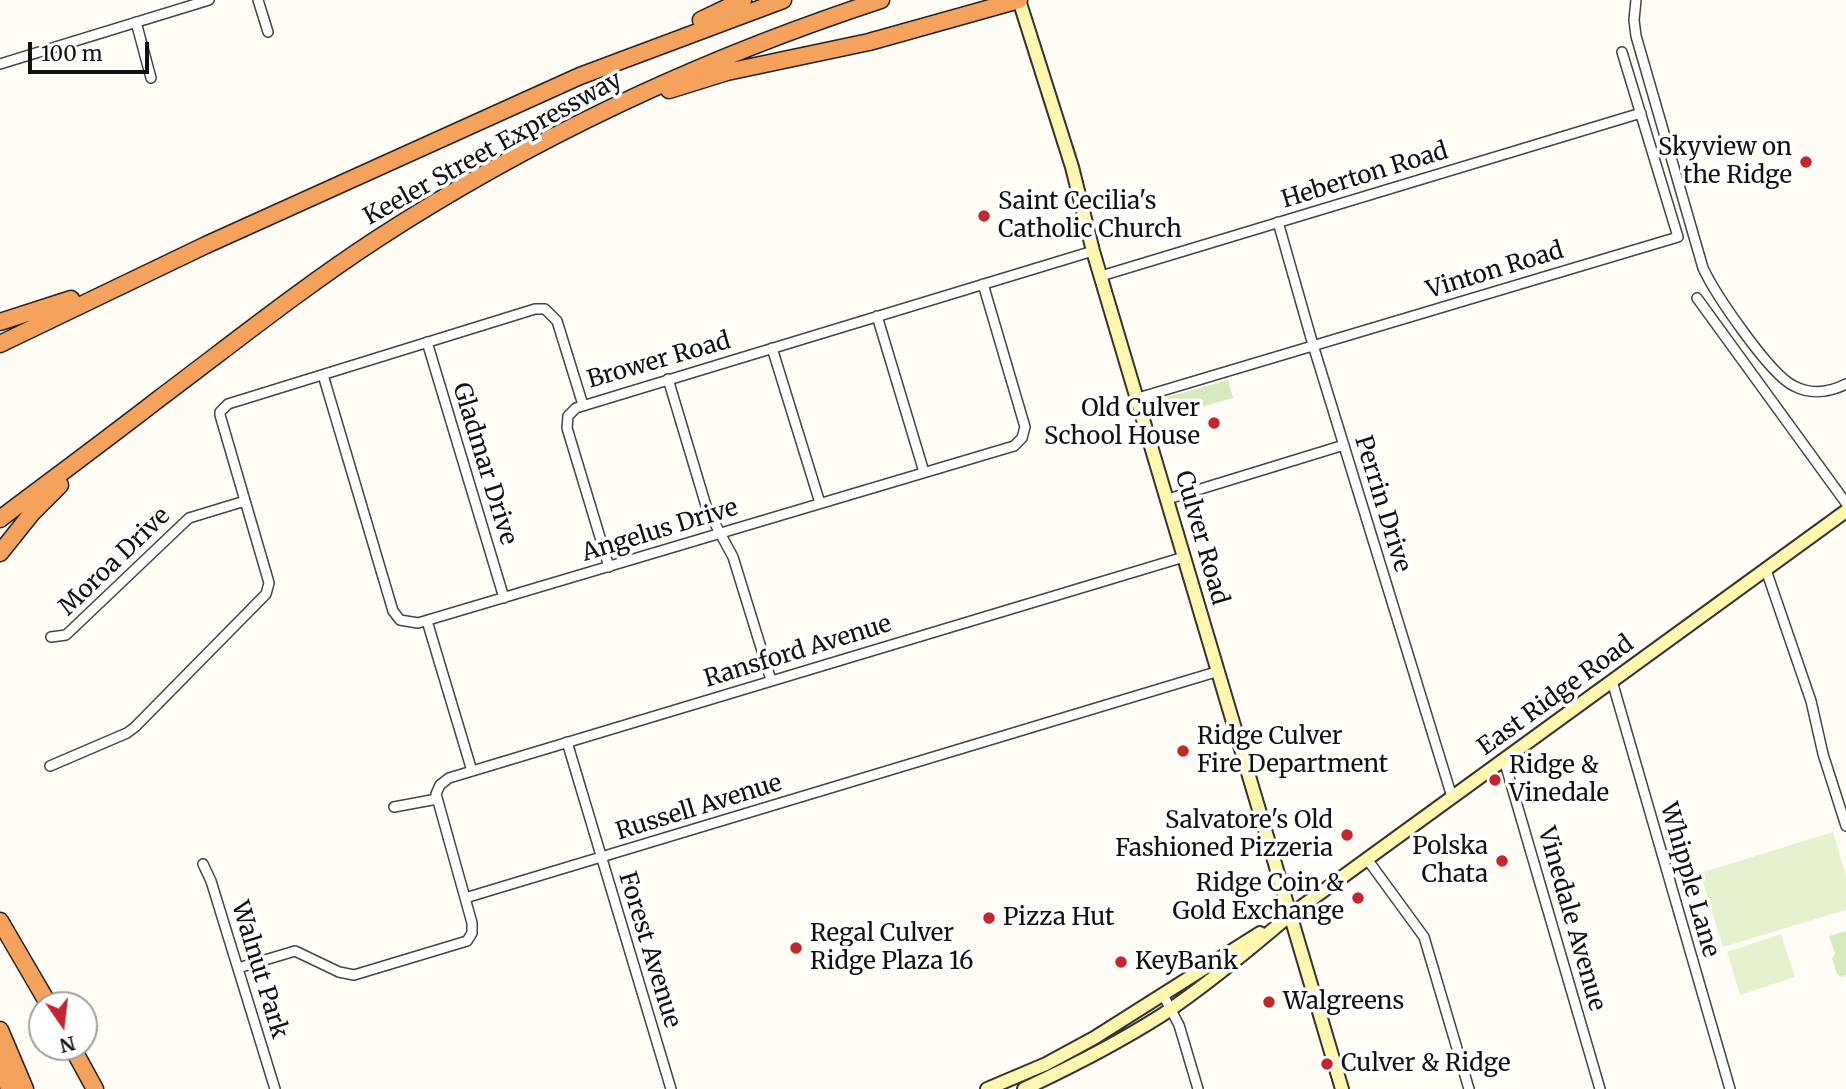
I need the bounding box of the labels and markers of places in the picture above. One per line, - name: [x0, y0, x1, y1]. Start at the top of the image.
- place label: Skyview on the Ridge: [1658, 134, 1792, 190]
- marker: Skyview on the Ridge: [1798, 154, 1814, 170]
- place label: Saint Cecilia's Catholic Church: [998, 188, 1182, 244]
- marker: Saint Cecilia's Catholic Church: [976, 208, 992, 224]
- place label: Old Culver School House: [1044, 395, 1200, 451]
- marker: Old Culver School House: [1206, 415, 1222, 431]
- place label: Ridge Culver Fire Department: [1197, 723, 1388, 779]
- marker: Ridge Culver Fire Department: [1175, 743, 1191, 759]
- place label: Ridge & Vinedale: [1509, 752, 1609, 808]
- marker: Ridge & Vinedale: [1487, 772, 1503, 788]
- place label: Salvatore's Old Fashioned Pizzeria: [1115, 807, 1333, 863]
- marker: Salvatore's Old Fashioned Pizzeria: [1339, 827, 1355, 843]
- place label: Polska Chata: [1412, 833, 1488, 889]
- marker: Polska Chata: [1494, 853, 1510, 869]
- place label: Ridge Coin & Gold Exchange: [1172, 870, 1344, 926]
- marker: Ridge Coin & Gold Exchange: [1350, 890, 1366, 906]
- place label: Pizza Hut: [1003, 904, 1114, 932]
- marker: Pizza Hut: [981, 910, 997, 926]
- place label: Regal Culver Ridge Plaza 16: [810, 920, 973, 976]
- marker: Regal Culver Ridge Plaza 16: [788, 940, 804, 956]
- place label: KeyBank: [1135, 948, 1238, 976]
- marker: KeyBank: [1113, 954, 1129, 970]
- place label: Walgreens: [1283, 988, 1404, 1016]
- marker: Walgreens: [1261, 994, 1277, 1010]
- place label: Culver & Ridge: [1341, 1050, 1510, 1078]
- marker: Culver & Ridge: [1319, 1056, 1335, 1072]

